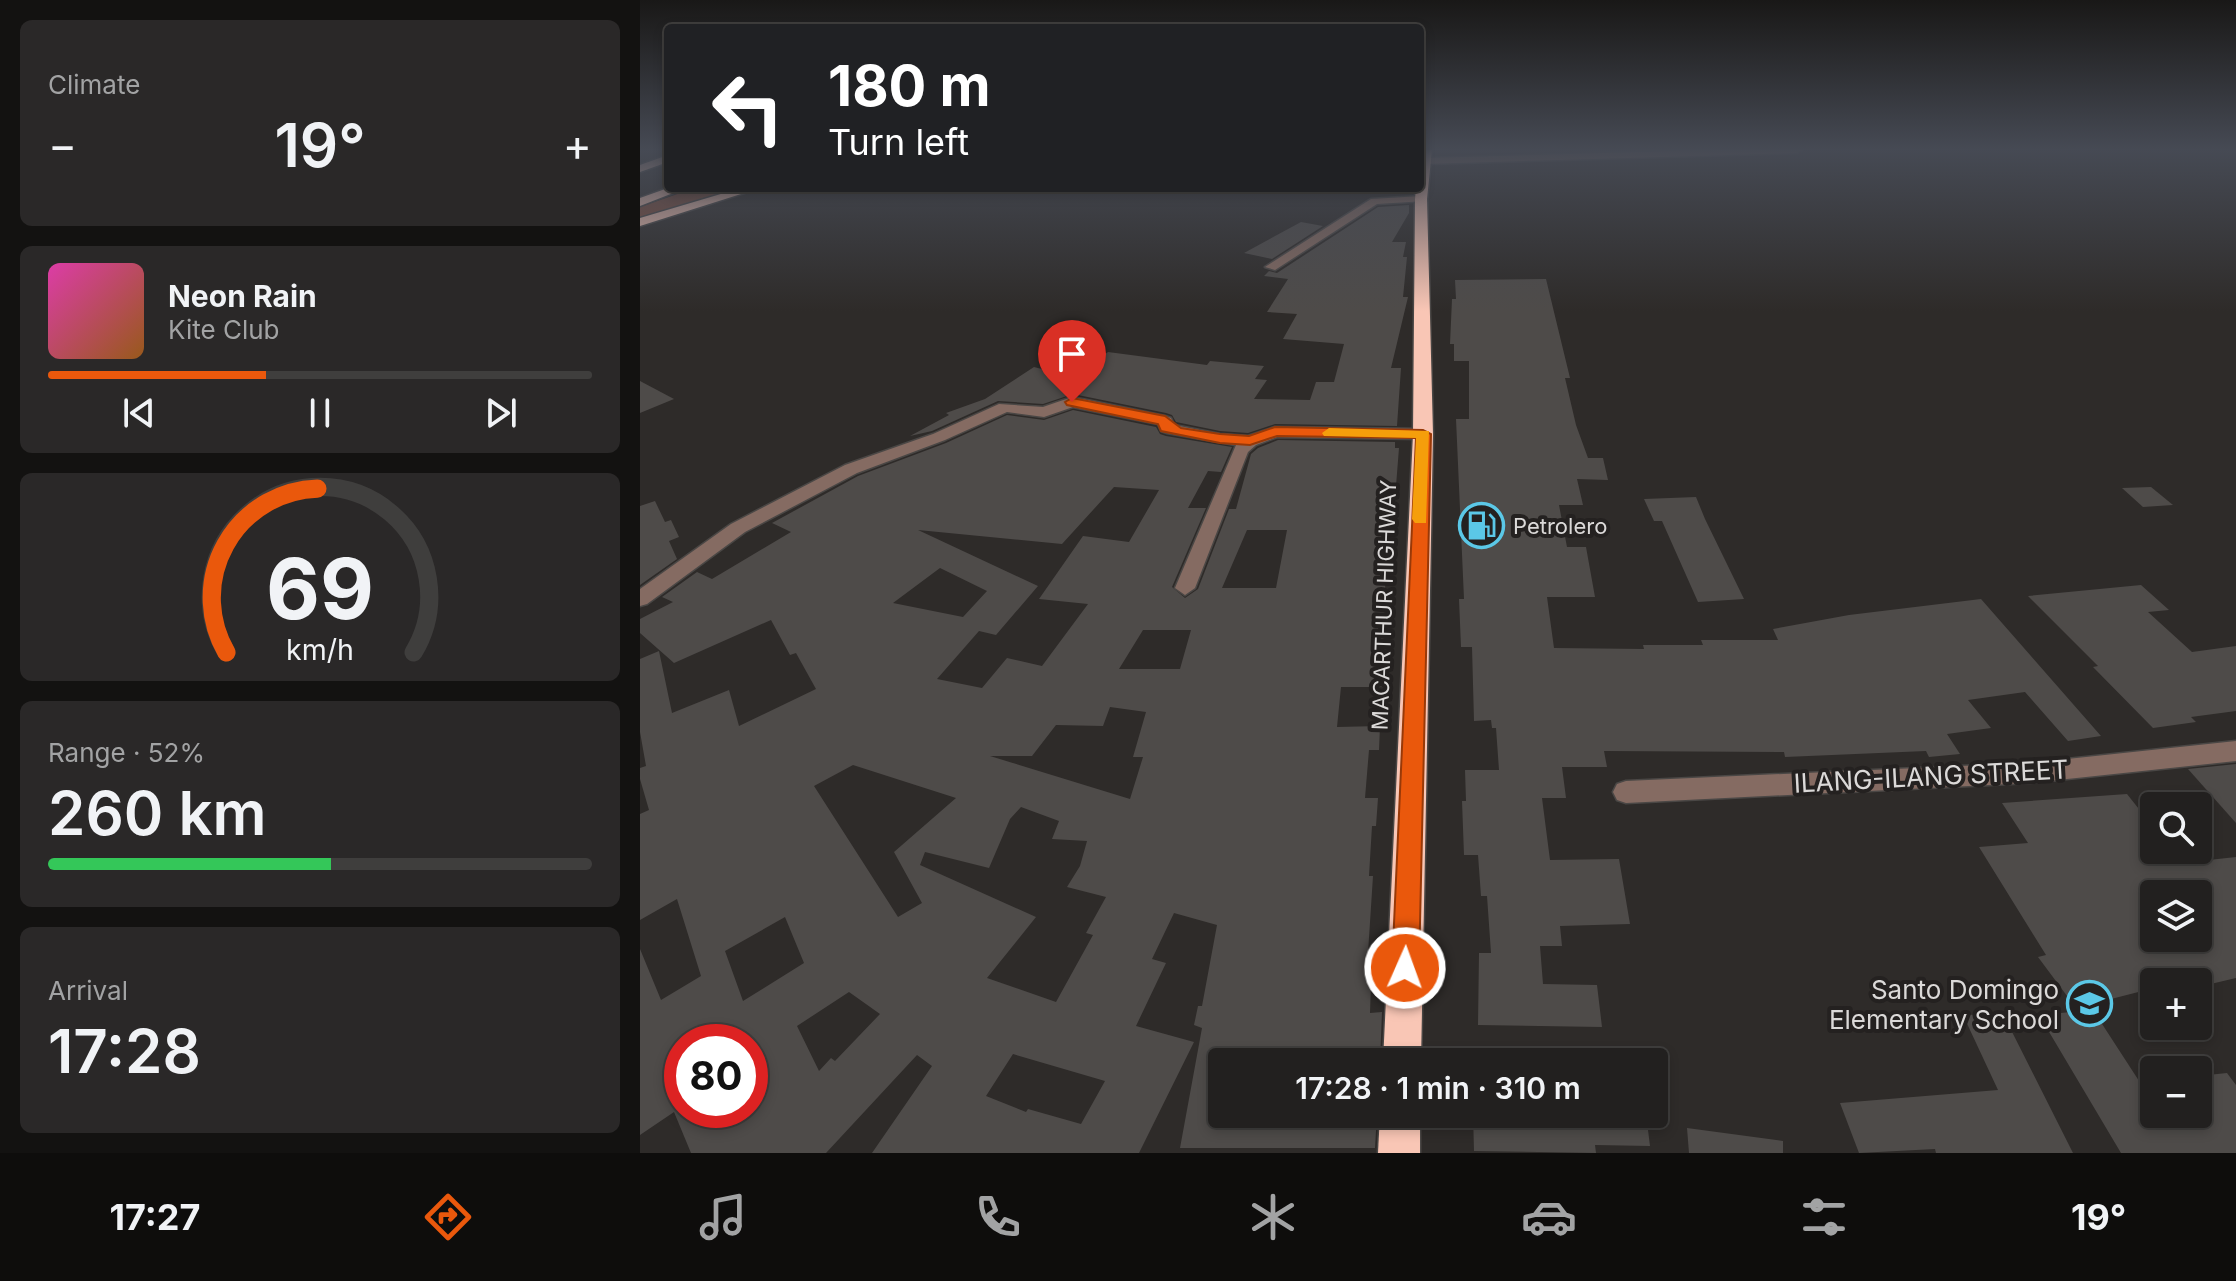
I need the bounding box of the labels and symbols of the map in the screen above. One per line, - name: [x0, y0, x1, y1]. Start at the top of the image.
- pin: [1038, 320, 1106, 402]
- street label: MACARTHUR HIGHWAY: [1367, 479, 1401, 731]
- fuel station icon: Petrolero: [1458, 502, 1506, 550]
- place label: Petrolero: [1513, 513, 1607, 539]
- street label: ILANG-ILANG STREET: [1793, 753, 2069, 799]
- position arrow: [1363, 926, 1447, 1010]
- place label: Santo Domingo Elementary School: [1829, 974, 2059, 1035]
- school or university icon: Santo Domingo Elementary School: [2066, 980, 2114, 1028]
- speed limit sign: 80: [664, 1024, 768, 1128]

